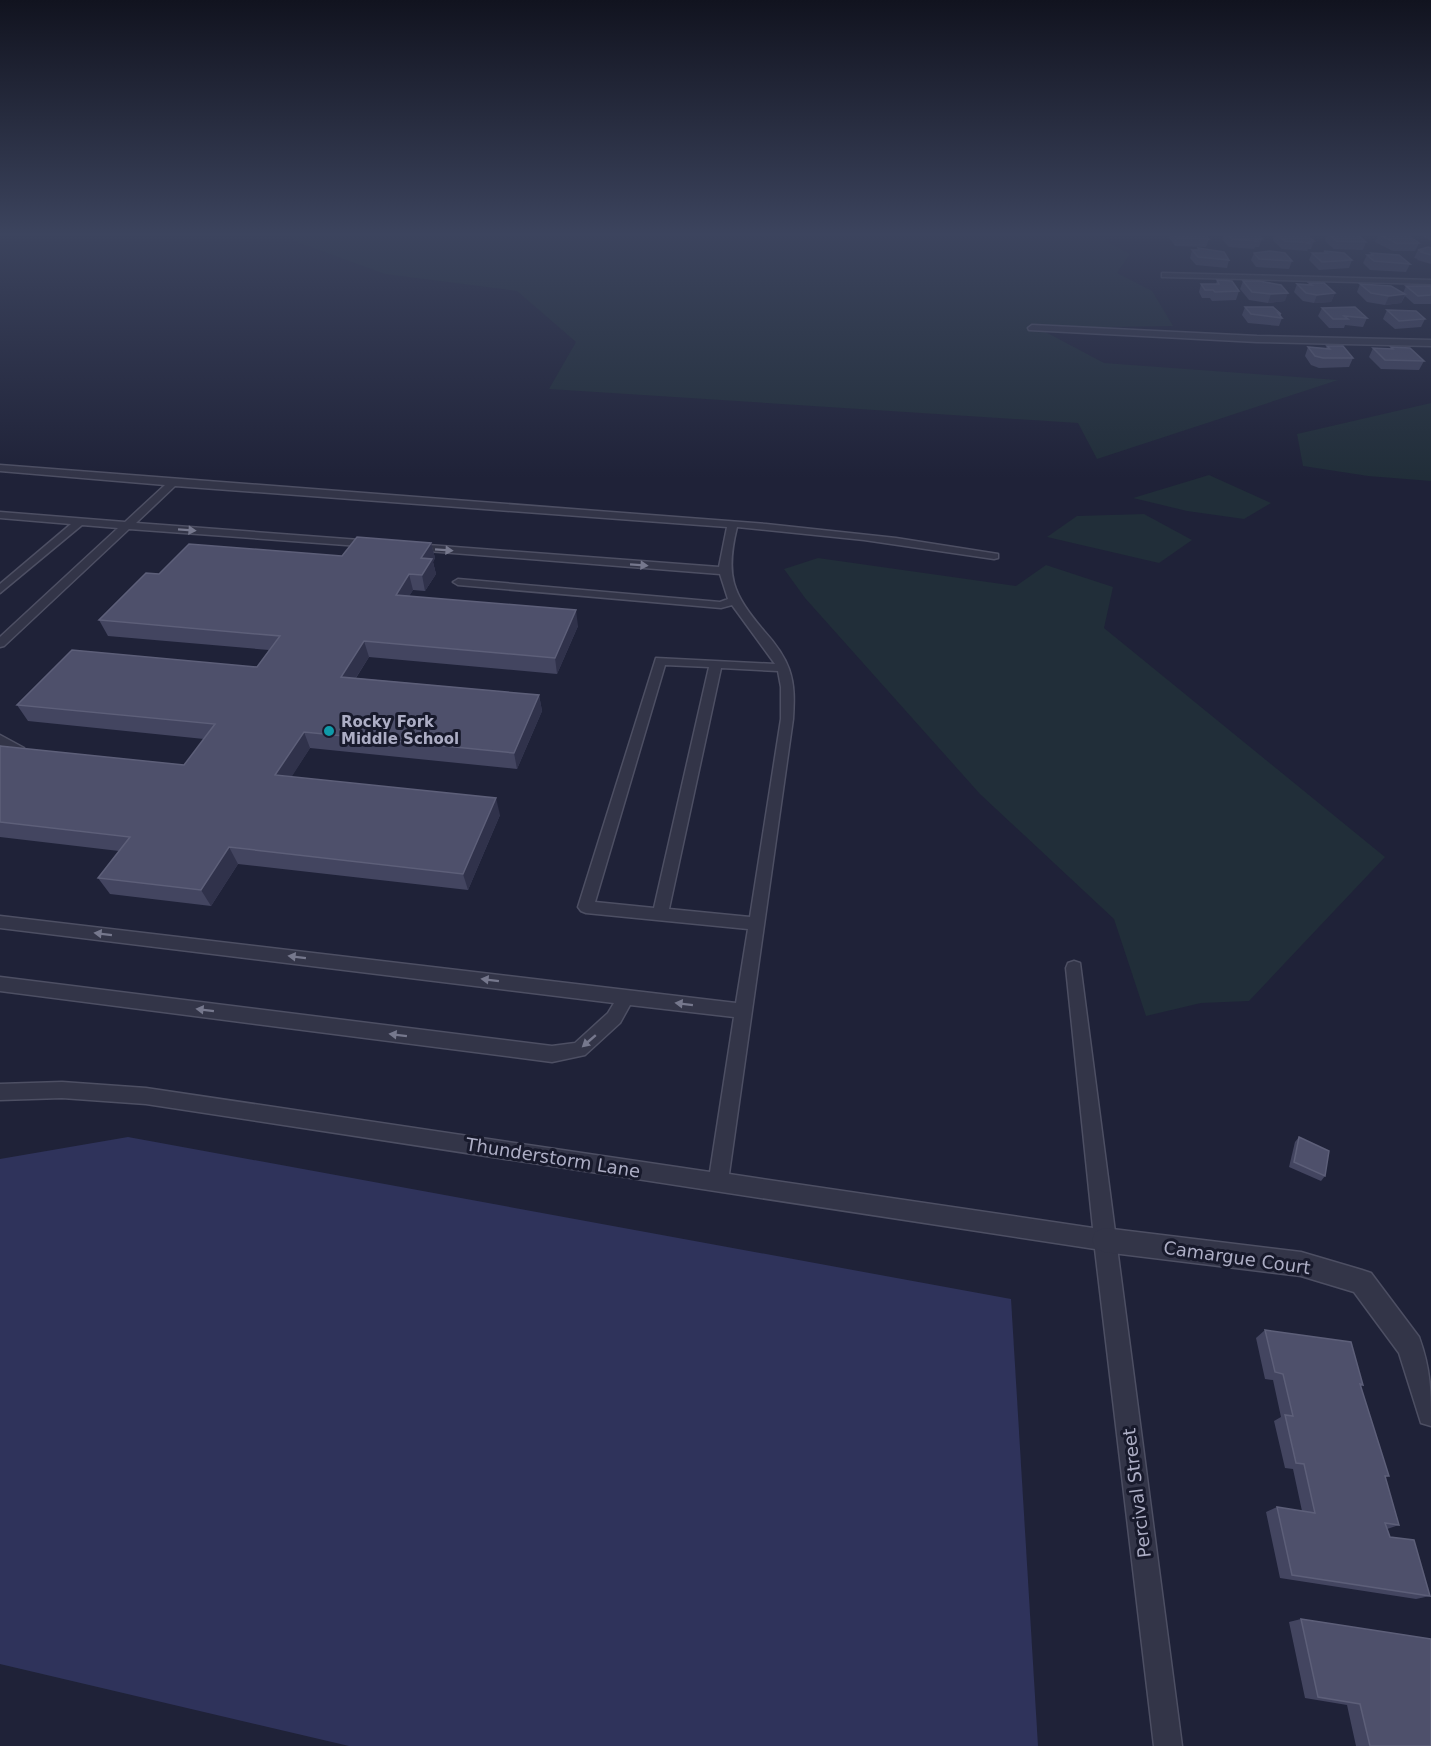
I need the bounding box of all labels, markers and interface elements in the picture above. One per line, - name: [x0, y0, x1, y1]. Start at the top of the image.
- one-way arrow: [177, 525, 196, 535]
- one-way arrow: [435, 545, 454, 554]
- one-way arrow: [629, 560, 648, 569]
- place label: Rocky Fork Middle School: [341, 713, 459, 748]
- marker: Rocky Fork Middle School: [322, 724, 336, 738]
- one-way arrow: [93, 929, 112, 939]
- one-way arrow: [287, 952, 306, 962]
- one-way arrow: [481, 975, 500, 985]
- one-way arrow: [674, 999, 693, 1009]
- one-way arrow: [195, 1006, 214, 1015]
- one-way arrow: [389, 1031, 408, 1040]
- one-way arrow: [581, 1034, 596, 1048]
- street label: Thunderstorm Lane: [463, 1133, 642, 1182]
- street label: Camargue Court: [1162, 1237, 1312, 1278]
- street label: Percival Street: [1118, 1427, 1155, 1559]

